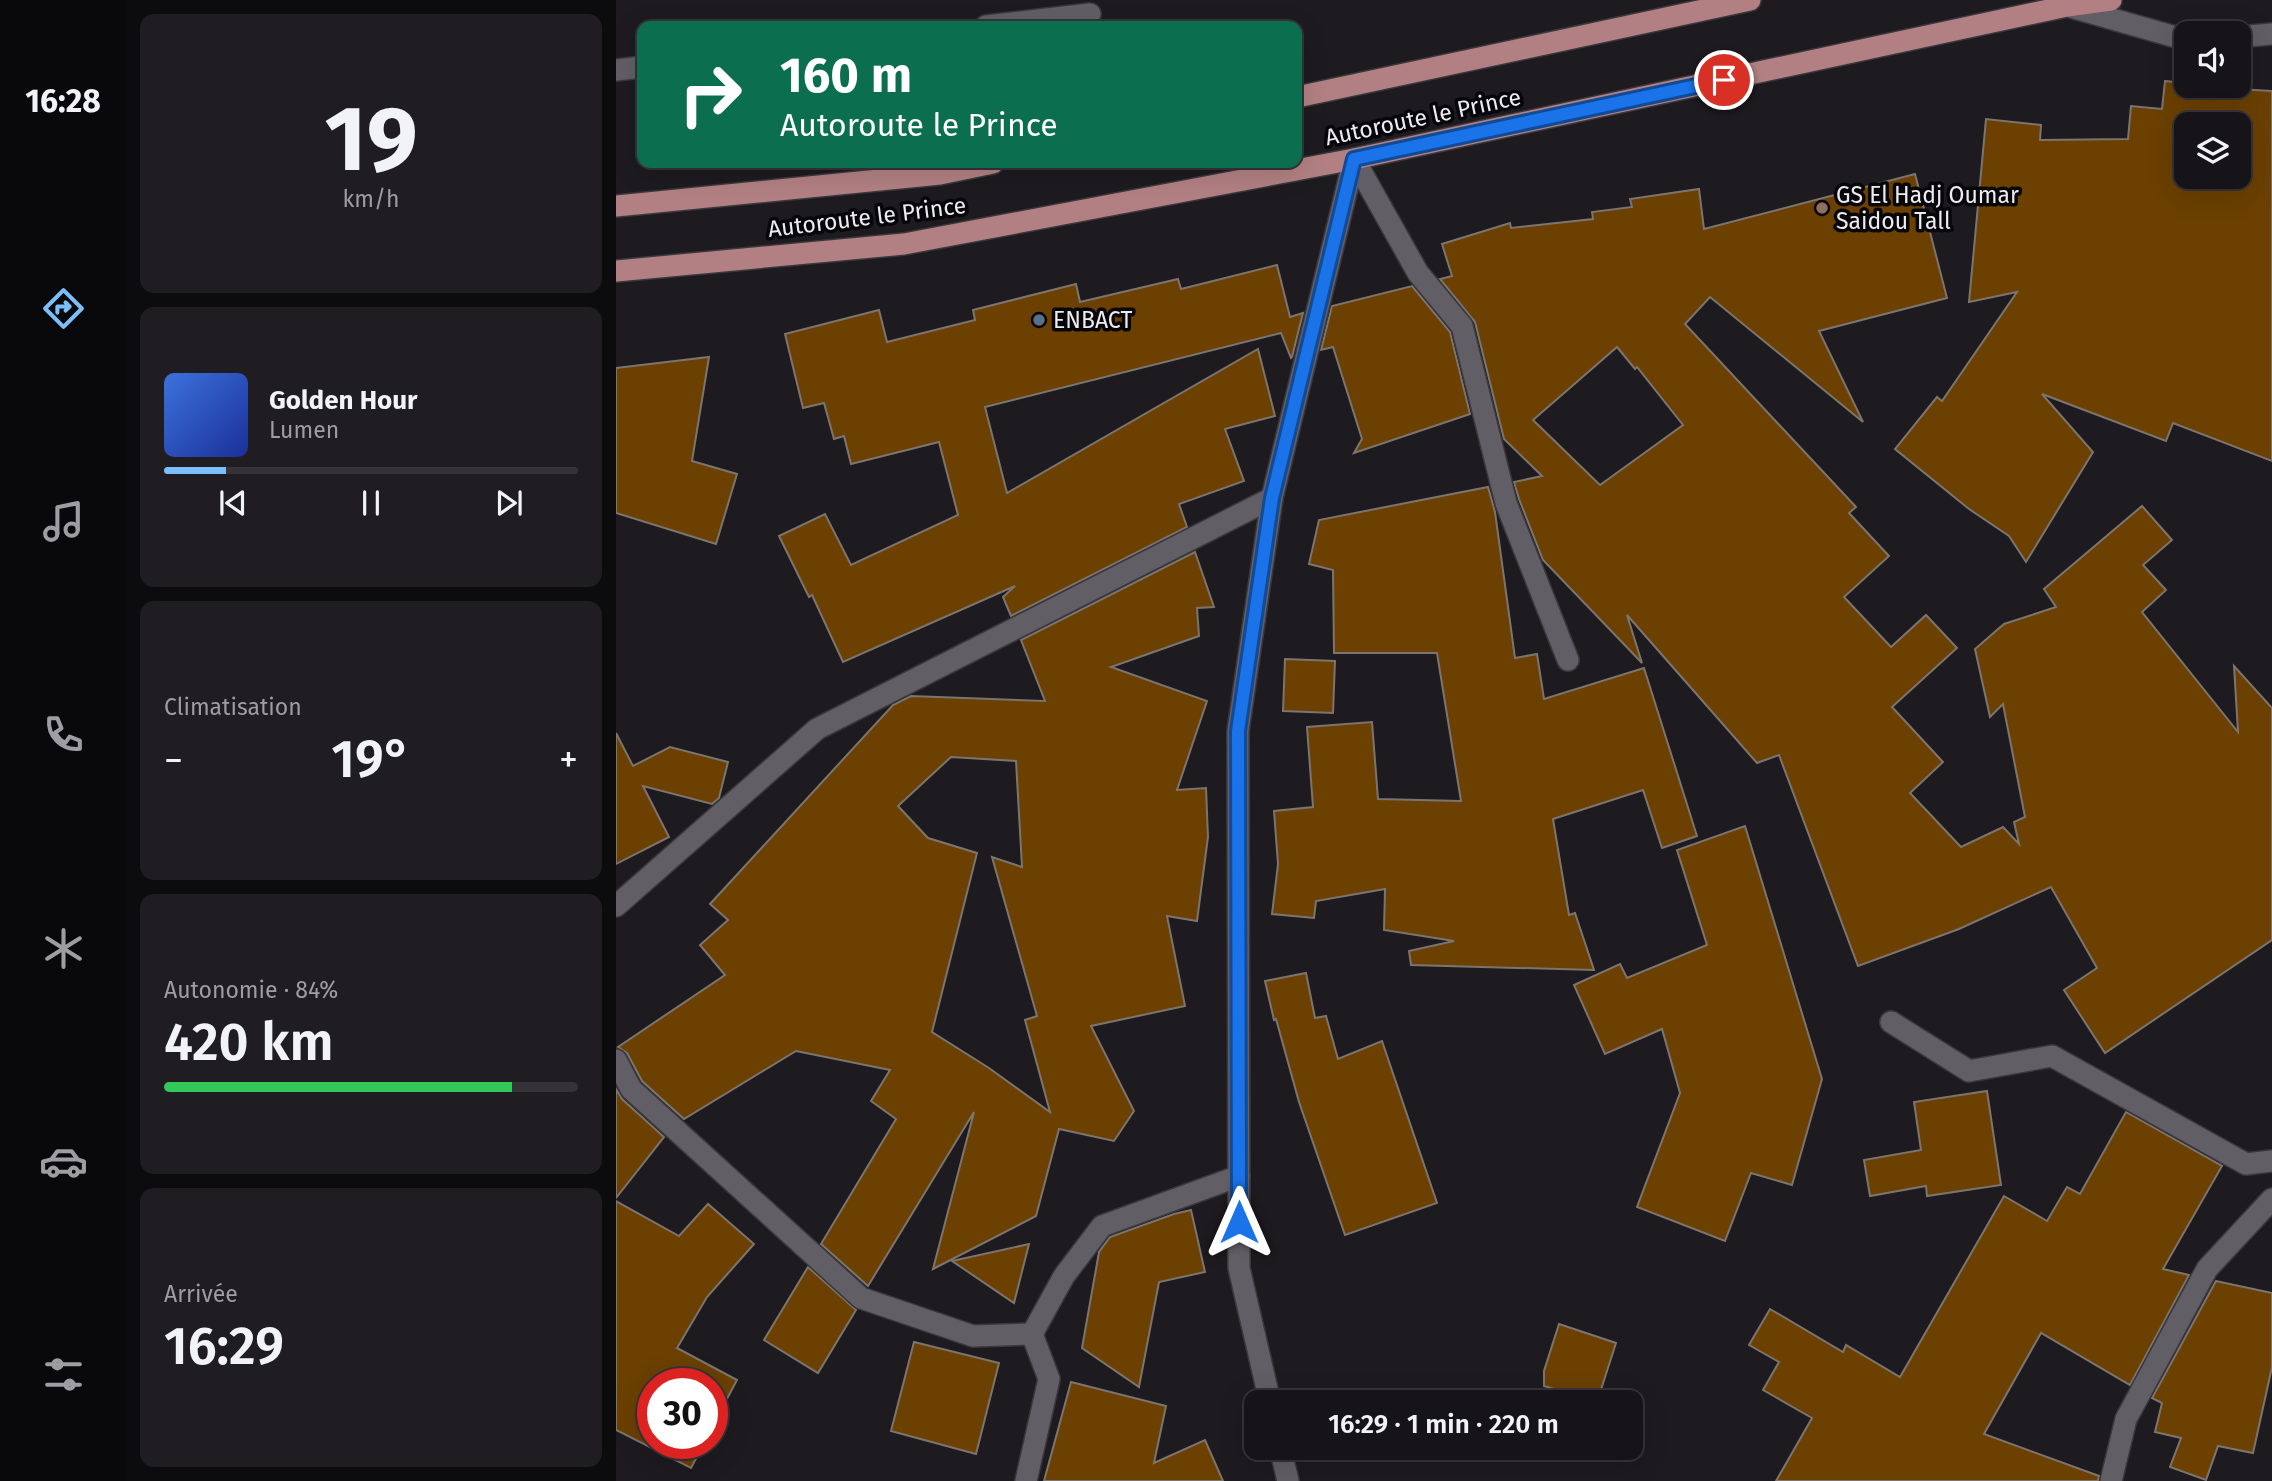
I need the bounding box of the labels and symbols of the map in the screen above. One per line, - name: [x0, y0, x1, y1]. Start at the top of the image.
- pin: [1694, 50, 1754, 110]
- street label: Autoroute le Prince: [1322, 83, 1524, 151]
- place label: GS El Hadj Oumar Saidou Tall: [1836, 181, 2019, 235]
- street label: Autoroute le Prince: [766, 191, 968, 243]
- marker: GS El Hadj Oumar Saidou Tall: [1814, 200, 1830, 216]
- place label: ENBACT: [1053, 306, 1132, 334]
- marker: ENBACT: [1031, 312, 1047, 328]
- position arrow: [1202, 1185, 1276, 1259]
- speed limit sign: 30: [637, 1368, 728, 1459]

